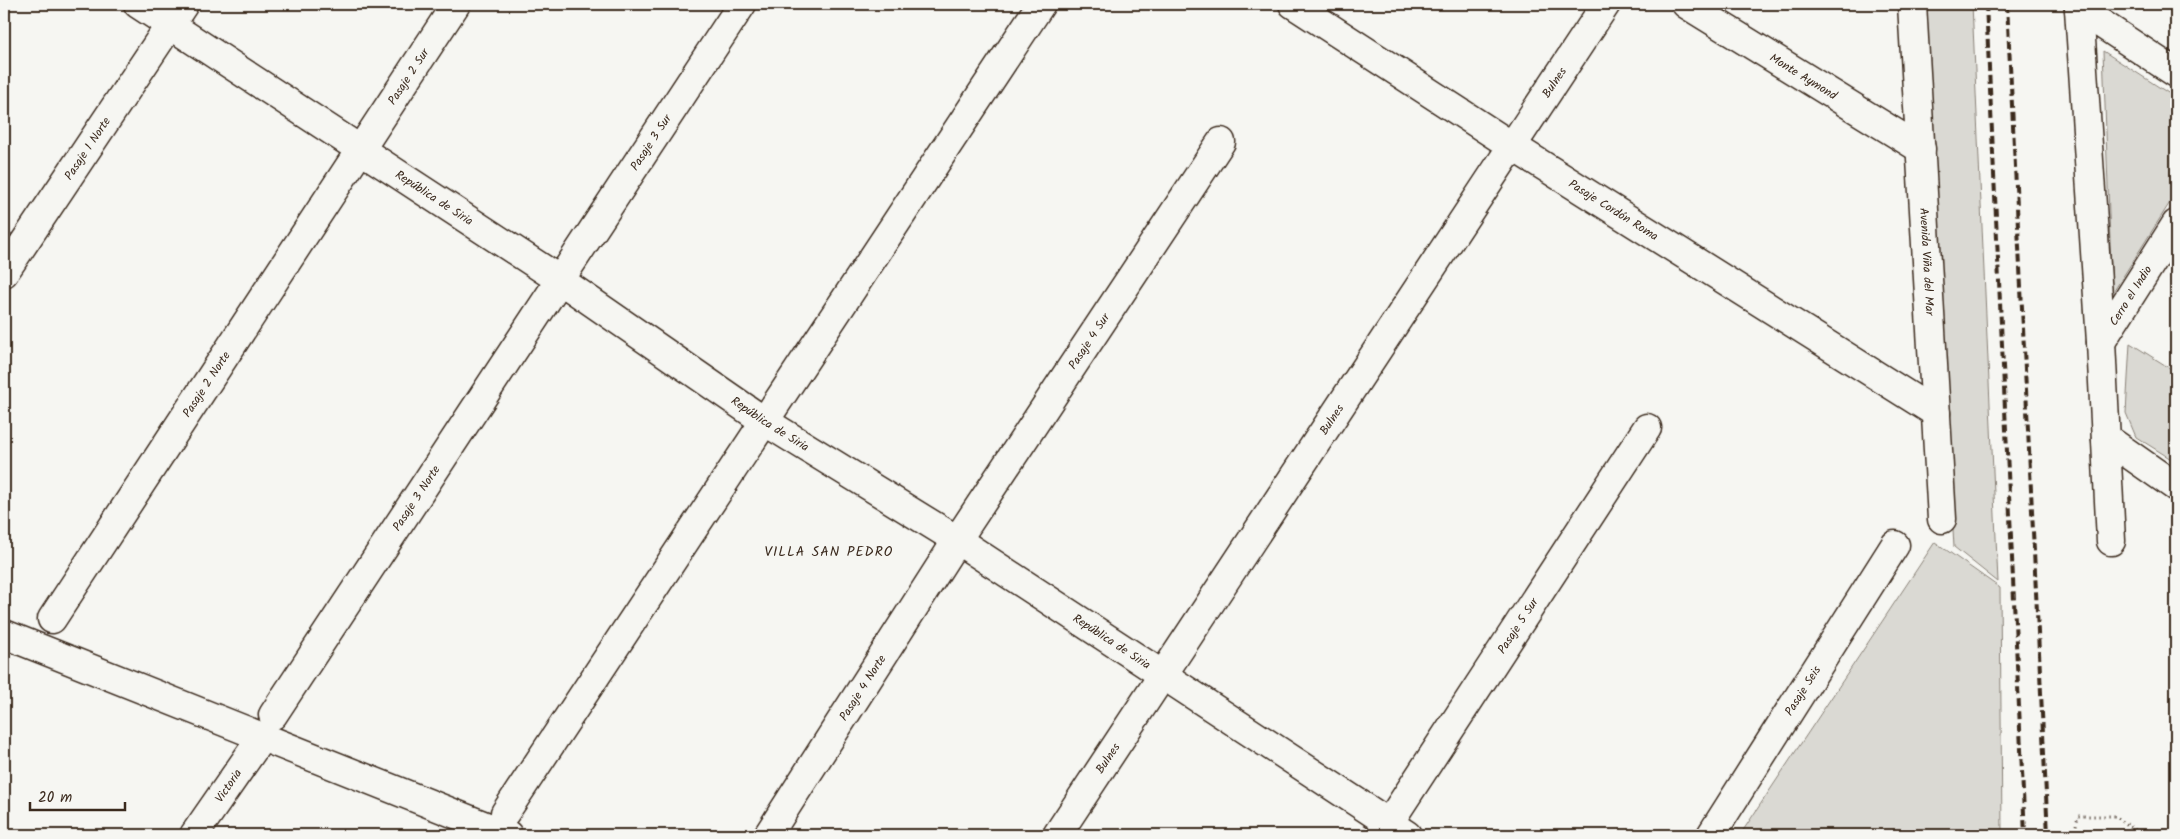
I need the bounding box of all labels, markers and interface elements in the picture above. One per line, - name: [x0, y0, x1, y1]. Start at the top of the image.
- street label: Pasaje 2 Sur: [383, 44, 435, 109]
- street label: Monte Aymond: [1766, 49, 1842, 106]
- street label: Bulnes: [1538, 64, 1572, 102]
- street label: Pasaje 3 Sur: [626, 110, 677, 175]
- street label: Pasaje 1 Norte: [60, 113, 116, 184]
- street label: República de Siria: [391, 166, 477, 231]
- street label: Pasaje Cordón Roma: [1565, 175, 1662, 246]
- street label: Avenida Viña del Mar: [1914, 207, 1939, 317]
- street label: Cerro el Indio: [2105, 262, 2157, 330]
- street label: Pasaje 4 Sur: [1064, 309, 1115, 373]
- street label: Pasaje 2 Norte: [178, 347, 236, 421]
- street label: República de Siria: [727, 392, 813, 457]
- street label: Bulnes: [1315, 401, 1349, 439]
- street label: Pasaje 3 Norte: [388, 461, 446, 535]
- district label: VILLA SAN PEDRO: [765, 541, 893, 563]
- street label: Pasaje 5 Sur: [1493, 593, 1544, 658]
- street label: República de Siria: [1069, 609, 1155, 675]
- street label: Pasaje 4 Norte: [835, 651, 891, 725]
- street label: Pasaje Seis: [1780, 662, 1826, 720]
- street label: Bulnes: [1091, 739, 1125, 778]
- street label: Victoria: [210, 765, 247, 807]
- scale bar: [30, 779, 125, 811]
- text: 20 m: [38, 786, 72, 810]

